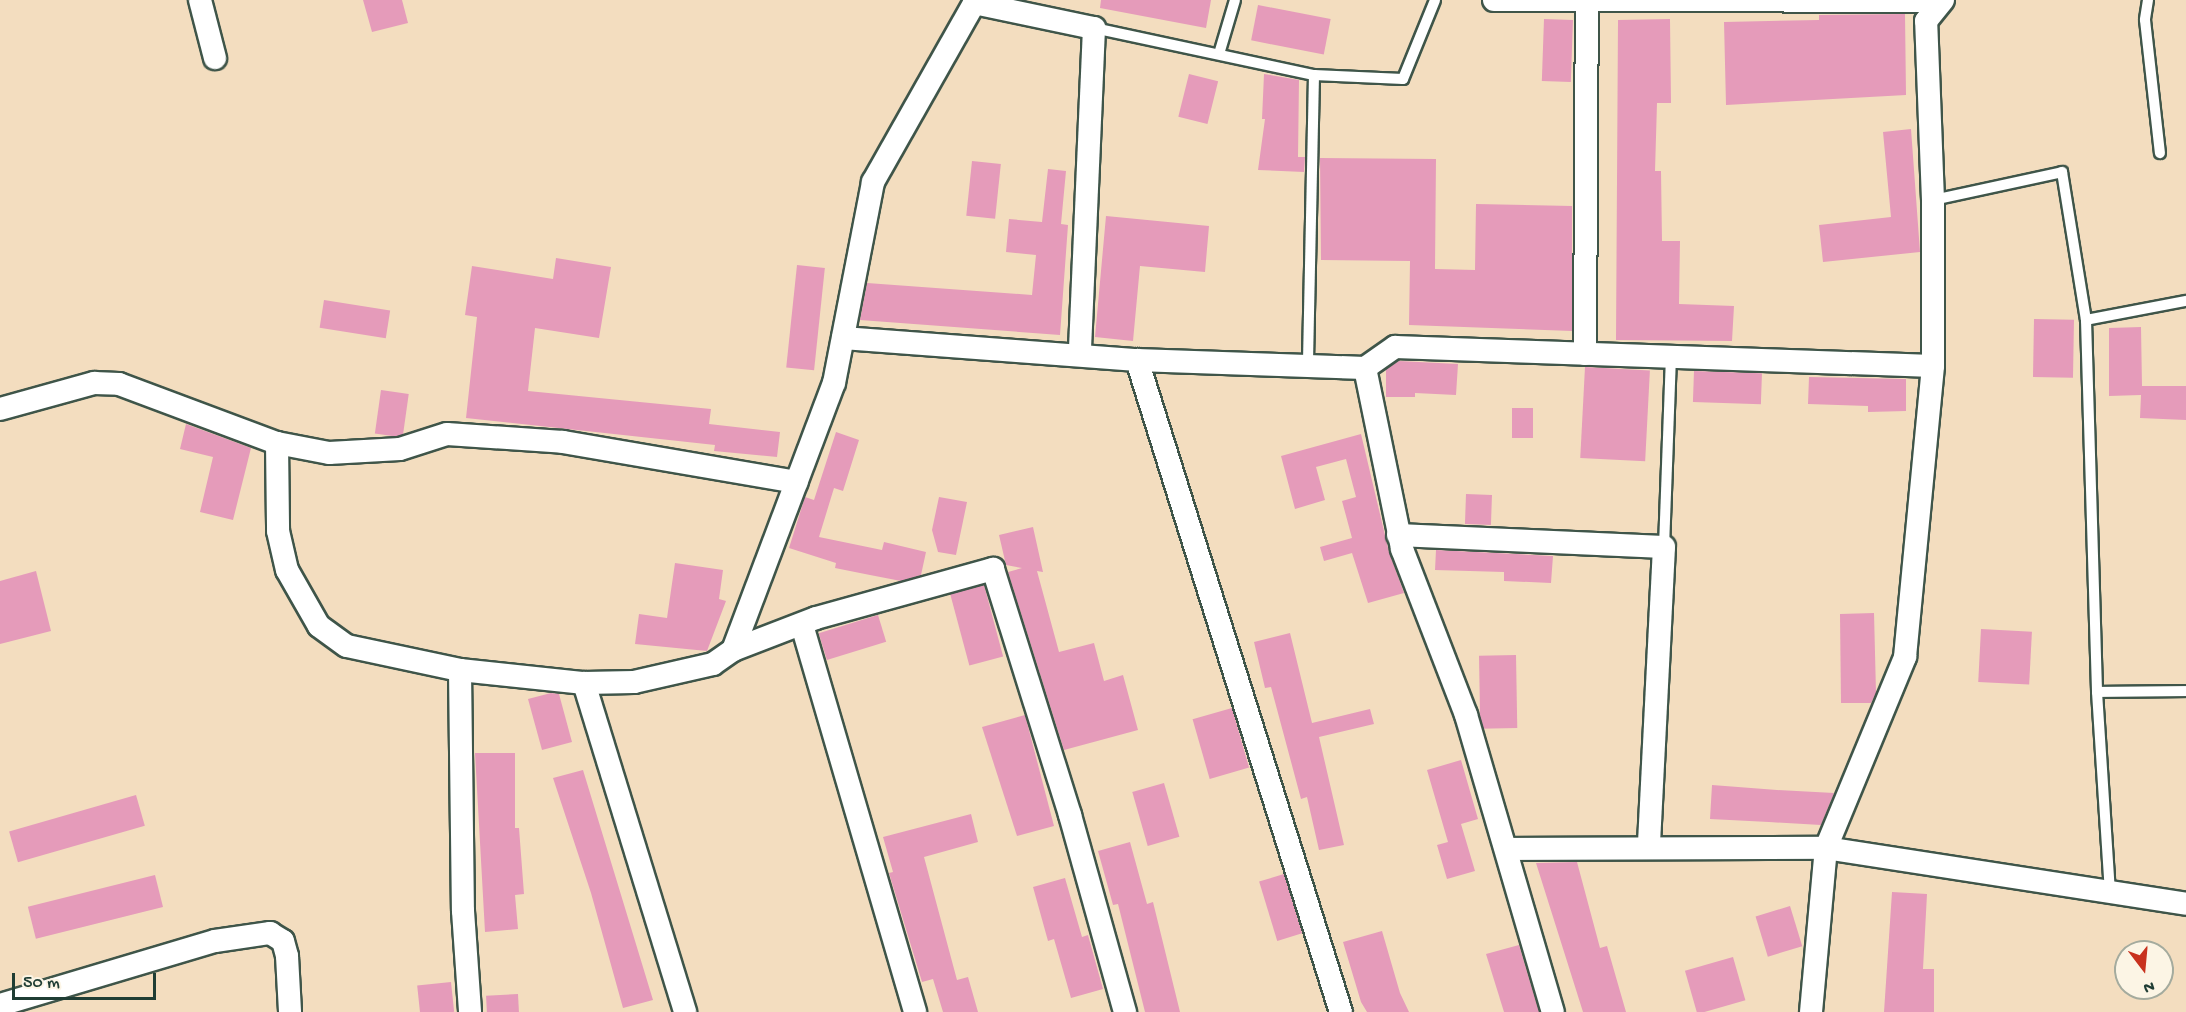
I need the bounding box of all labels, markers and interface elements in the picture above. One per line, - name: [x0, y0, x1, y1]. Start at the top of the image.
- north arrow: [2114, 940, 2174, 1000]
- scale bar: [15, 961, 159, 999]
- text: 50 m: [23, 973, 60, 994]
- text: N: [2141, 975, 2156, 996]

